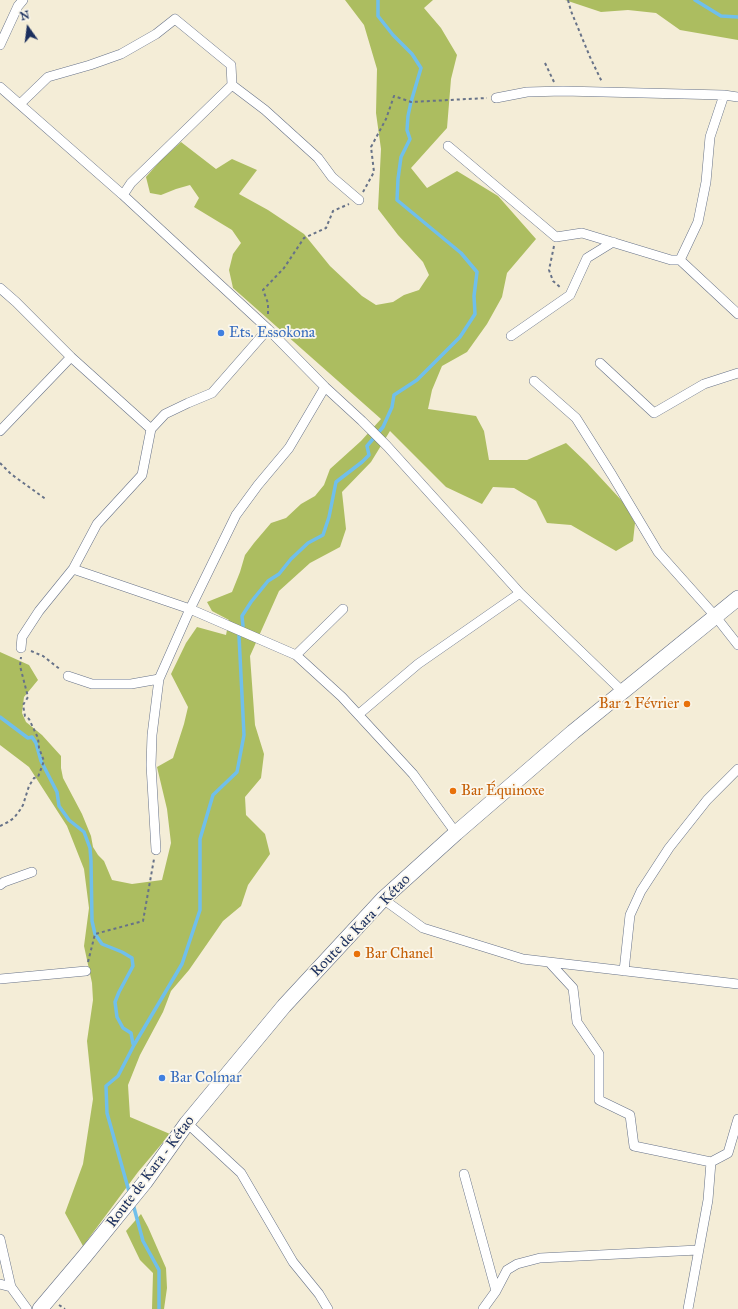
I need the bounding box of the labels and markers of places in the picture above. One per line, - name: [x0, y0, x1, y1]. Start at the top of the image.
- place label: Ets. Essokona: [229, 324, 315, 342]
- marker: Ets. Essokona: [216, 328, 226, 338]
- place label: Bar 2 Février: [599, 695, 679, 713]
- marker: Bar 2 Février: [682, 699, 692, 709]
- place label: Bar Équinoxe: [461, 782, 545, 800]
- marker: Bar Équinoxe: [448, 786, 458, 796]
- place label: Bar Chanel: [365, 945, 433, 963]
- marker: Bar Chanel: [352, 949, 362, 959]
- place label: Bar Colmar: [170, 1069, 242, 1087]
- marker: Bar Colmar: [157, 1073, 167, 1083]

